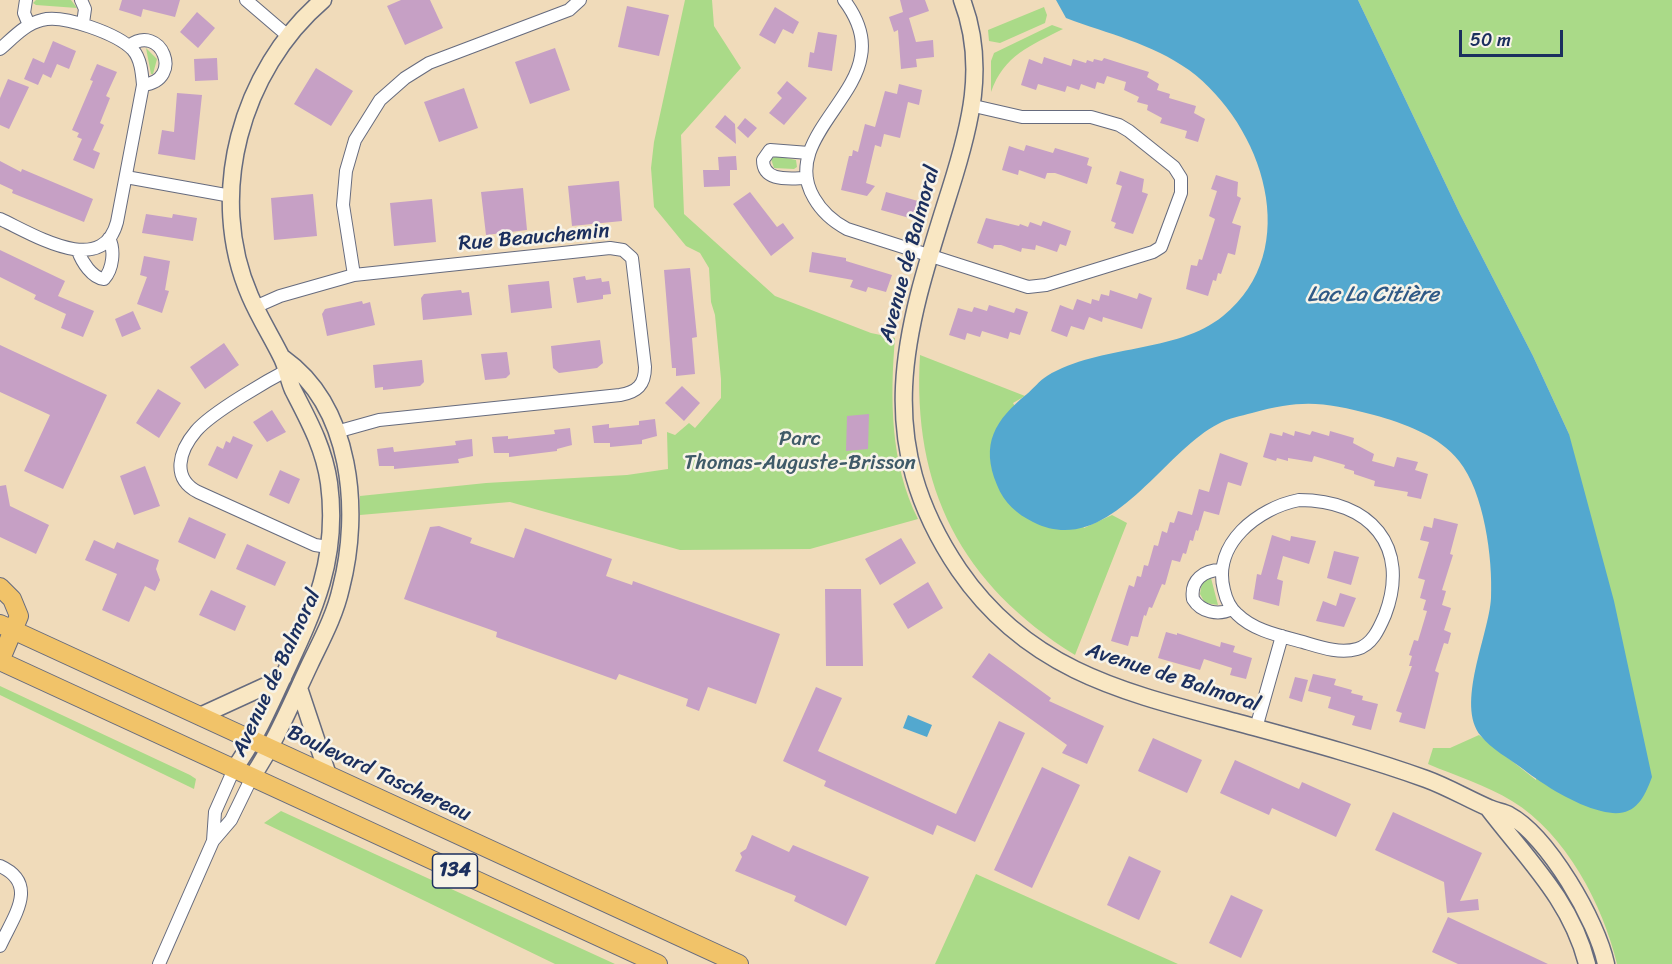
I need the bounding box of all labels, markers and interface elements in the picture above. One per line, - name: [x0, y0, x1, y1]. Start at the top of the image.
- scale bar: [1462, 18, 1566, 56]
- text: 50 m: [1470, 24, 1511, 56]
- street label: Avenue de Balmoral: [874, 163, 946, 345]
- street label: Rue Beauchemin: [457, 219, 611, 257]
- water label: Lac La Citière: [1307, 282, 1439, 308]
- park label: Parc Thomas-Auguste-Brisson: [684, 427, 916, 477]
- street label: Avenue de Balmoral: [227, 585, 327, 761]
- street label: Avenue de Balmoral: [1083, 638, 1263, 718]
- street label: Boulevard Taschereau: [283, 720, 475, 828]
- road number: 134: [432, 854, 478, 888]

